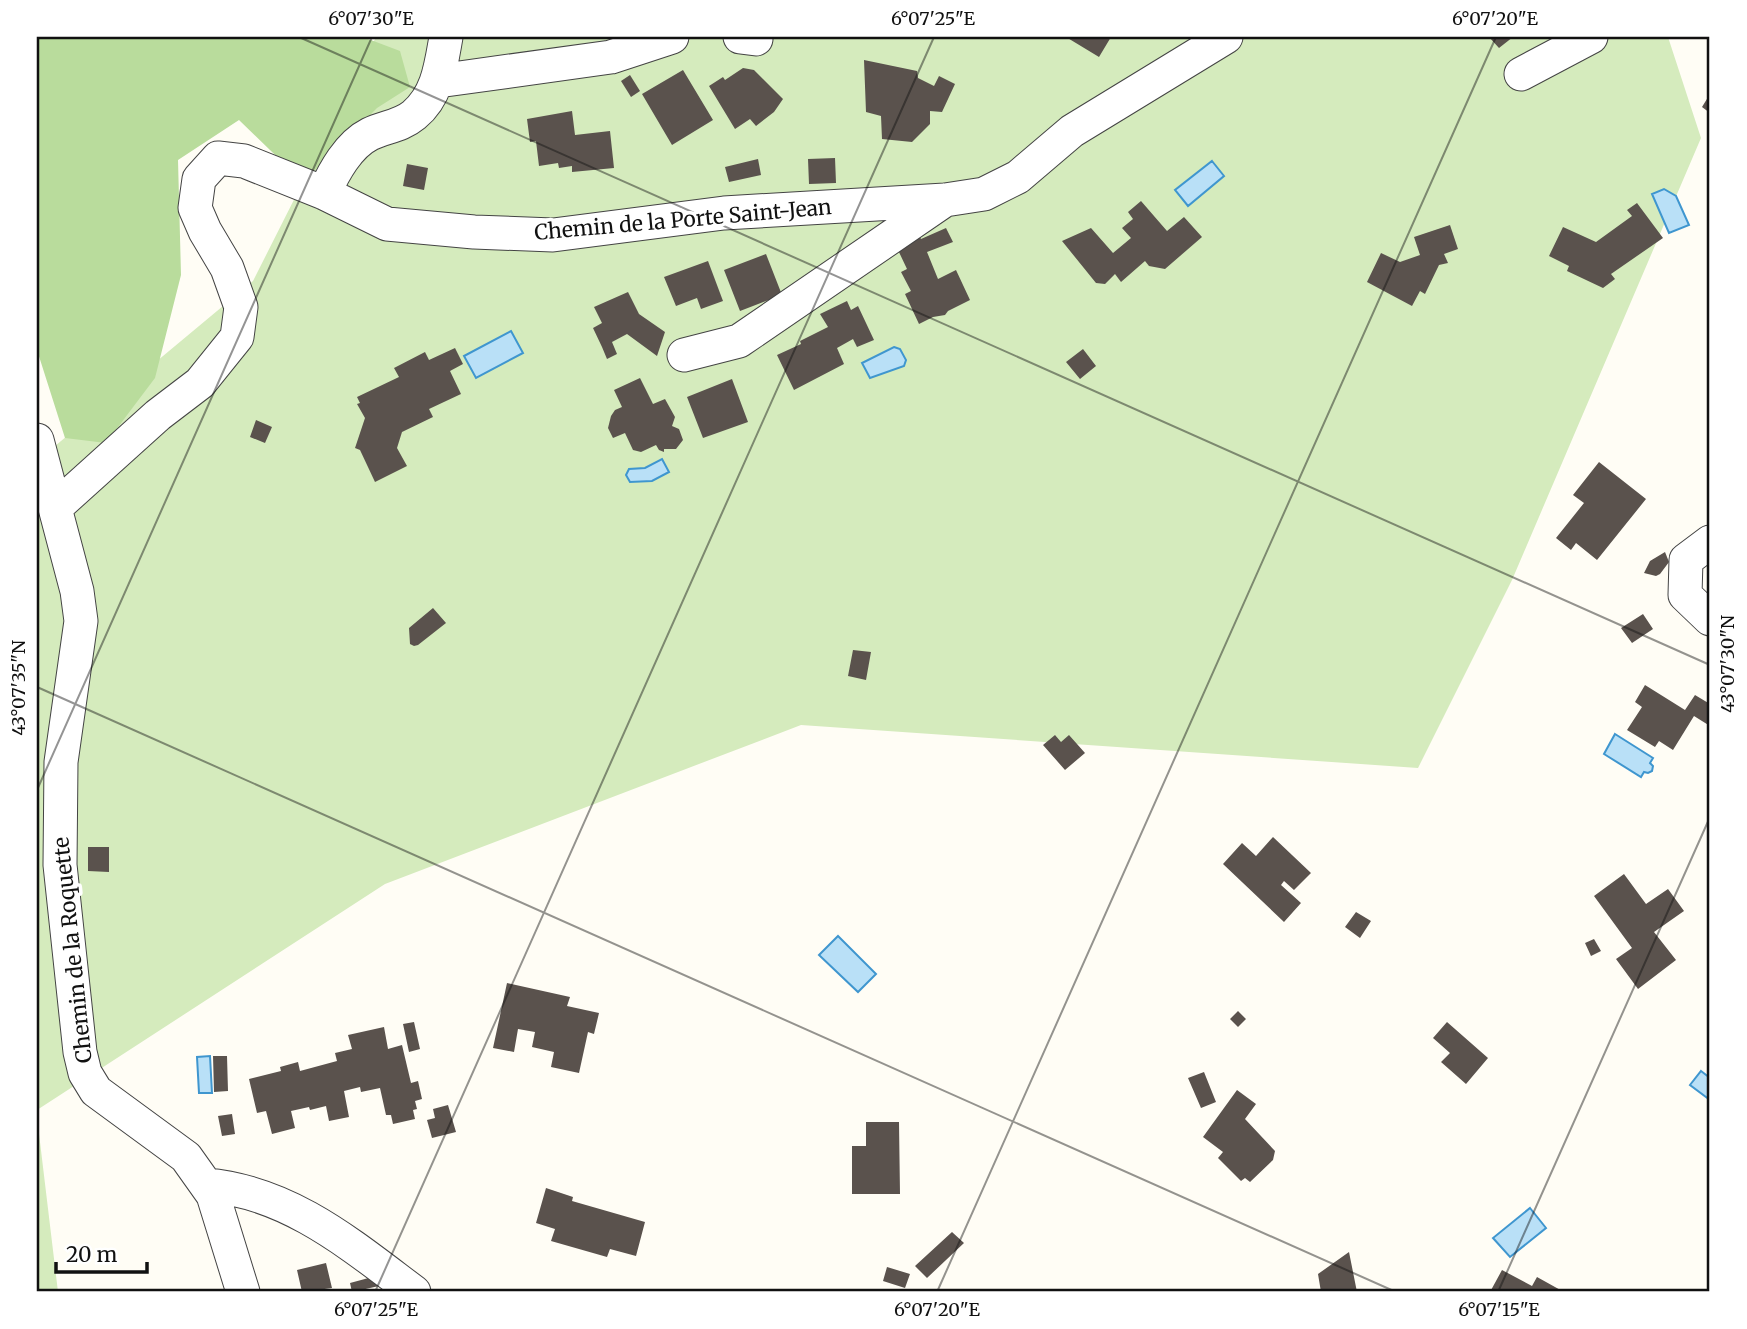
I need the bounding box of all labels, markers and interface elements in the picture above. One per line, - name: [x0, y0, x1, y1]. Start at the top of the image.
- text: 6°07'30"E: [328, 7, 414, 30]
- text: 6°07'25"E: [891, 7, 976, 30]
- text: 6°07'20"E: [1452, 7, 1538, 30]
- street label: Chemin de la Porte Saint-Jean: [533, 193, 833, 246]
- text: 43°07'30"N: [1716, 615, 1739, 713]
- text: 43°07'35"N: [7, 640, 30, 736]
- street label: Chemin de la Roquette: [47, 836, 98, 1064]
- scale bar: [56, 1231, 147, 1275]
- text: 20 m: [66, 1241, 118, 1268]
- text: 6°07'25"E: [334, 1298, 419, 1321]
- text: 6°07'20"E: [894, 1298, 980, 1321]
- text: 6°07'15"E: [1458, 1298, 1540, 1321]

